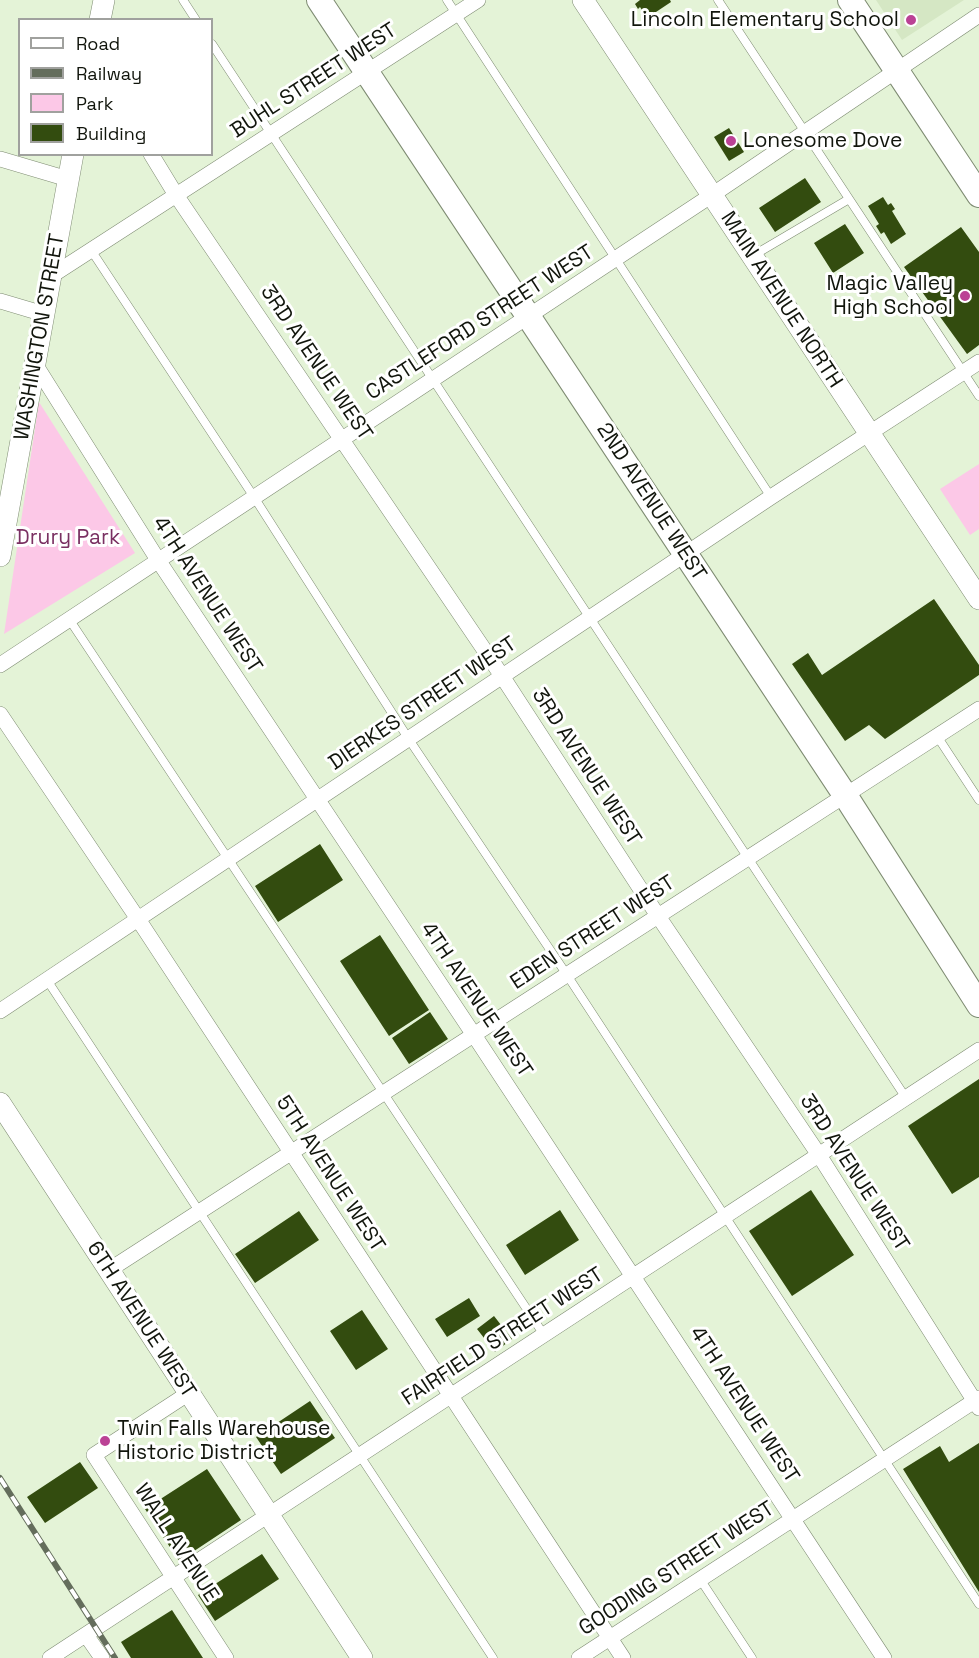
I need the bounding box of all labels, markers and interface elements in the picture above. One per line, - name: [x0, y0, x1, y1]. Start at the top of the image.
- place label: Lincoln Elementary School: [631, 7, 899, 33]
- marker: Lincoln Elementary School: [904, 13, 918, 27]
- legend: [18, 18, 213, 156]
- street label: BUHL STREET WEST: [226, 18, 402, 144]
- text: Road: [76, 32, 120, 55]
- text: Railway: [76, 62, 142, 85]
- text: Park: [76, 92, 113, 115]
- text: Building: [76, 122, 146, 145]
- place label: Lonesome Dove: [743, 128, 902, 154]
- marker: Lonesome Dove: [724, 134, 738, 148]
- street label: MAIN AVENUE NORTH: [715, 207, 847, 393]
- street label: WASHINGTON STREET: [9, 232, 71, 442]
- street label: CASTLEFORD STREET WEST: [361, 240, 599, 406]
- place label: Magic Valley High School: [827, 271, 953, 321]
- street label: 3RD AVENUE WEST: [255, 280, 377, 446]
- marker: Magic Valley High School: [958, 289, 972, 303]
- street label: 2ND AVENUE WEST: [591, 418, 711, 586]
- street label: 4TH AVENUE WEST: [147, 512, 267, 678]
- park label: Drury Park: [16, 525, 120, 551]
- street label: DIERKES STREET WEST: [324, 632, 522, 776]
- street label: 3RD AVENUE WEST: [526, 684, 646, 850]
- street label: EDEN STREET WEST: [506, 870, 680, 996]
- street label: 4TH AVENUE WEST: [415, 918, 537, 1082]
- street label: 3RD AVENUE WEST: [794, 1090, 914, 1256]
- street label: 5TH AVENUE WEST: [270, 1091, 390, 1257]
- street label: 6TH AVENUE WEST: [81, 1237, 201, 1403]
- street label: FAIRFIELD STREET WEST: [398, 1262, 608, 1412]
- street label: 4TH AVENUE WEST: [684, 1322, 804, 1488]
- place label: Twin Falls Warehouse Historic District: [117, 1416, 330, 1466]
- marker: Twin Falls Warehouse Historic District: [98, 1434, 112, 1448]
- street label: WALL AVENUE: [128, 1479, 224, 1607]
- street label: GOODING STREET WEST: [575, 1496, 779, 1642]

